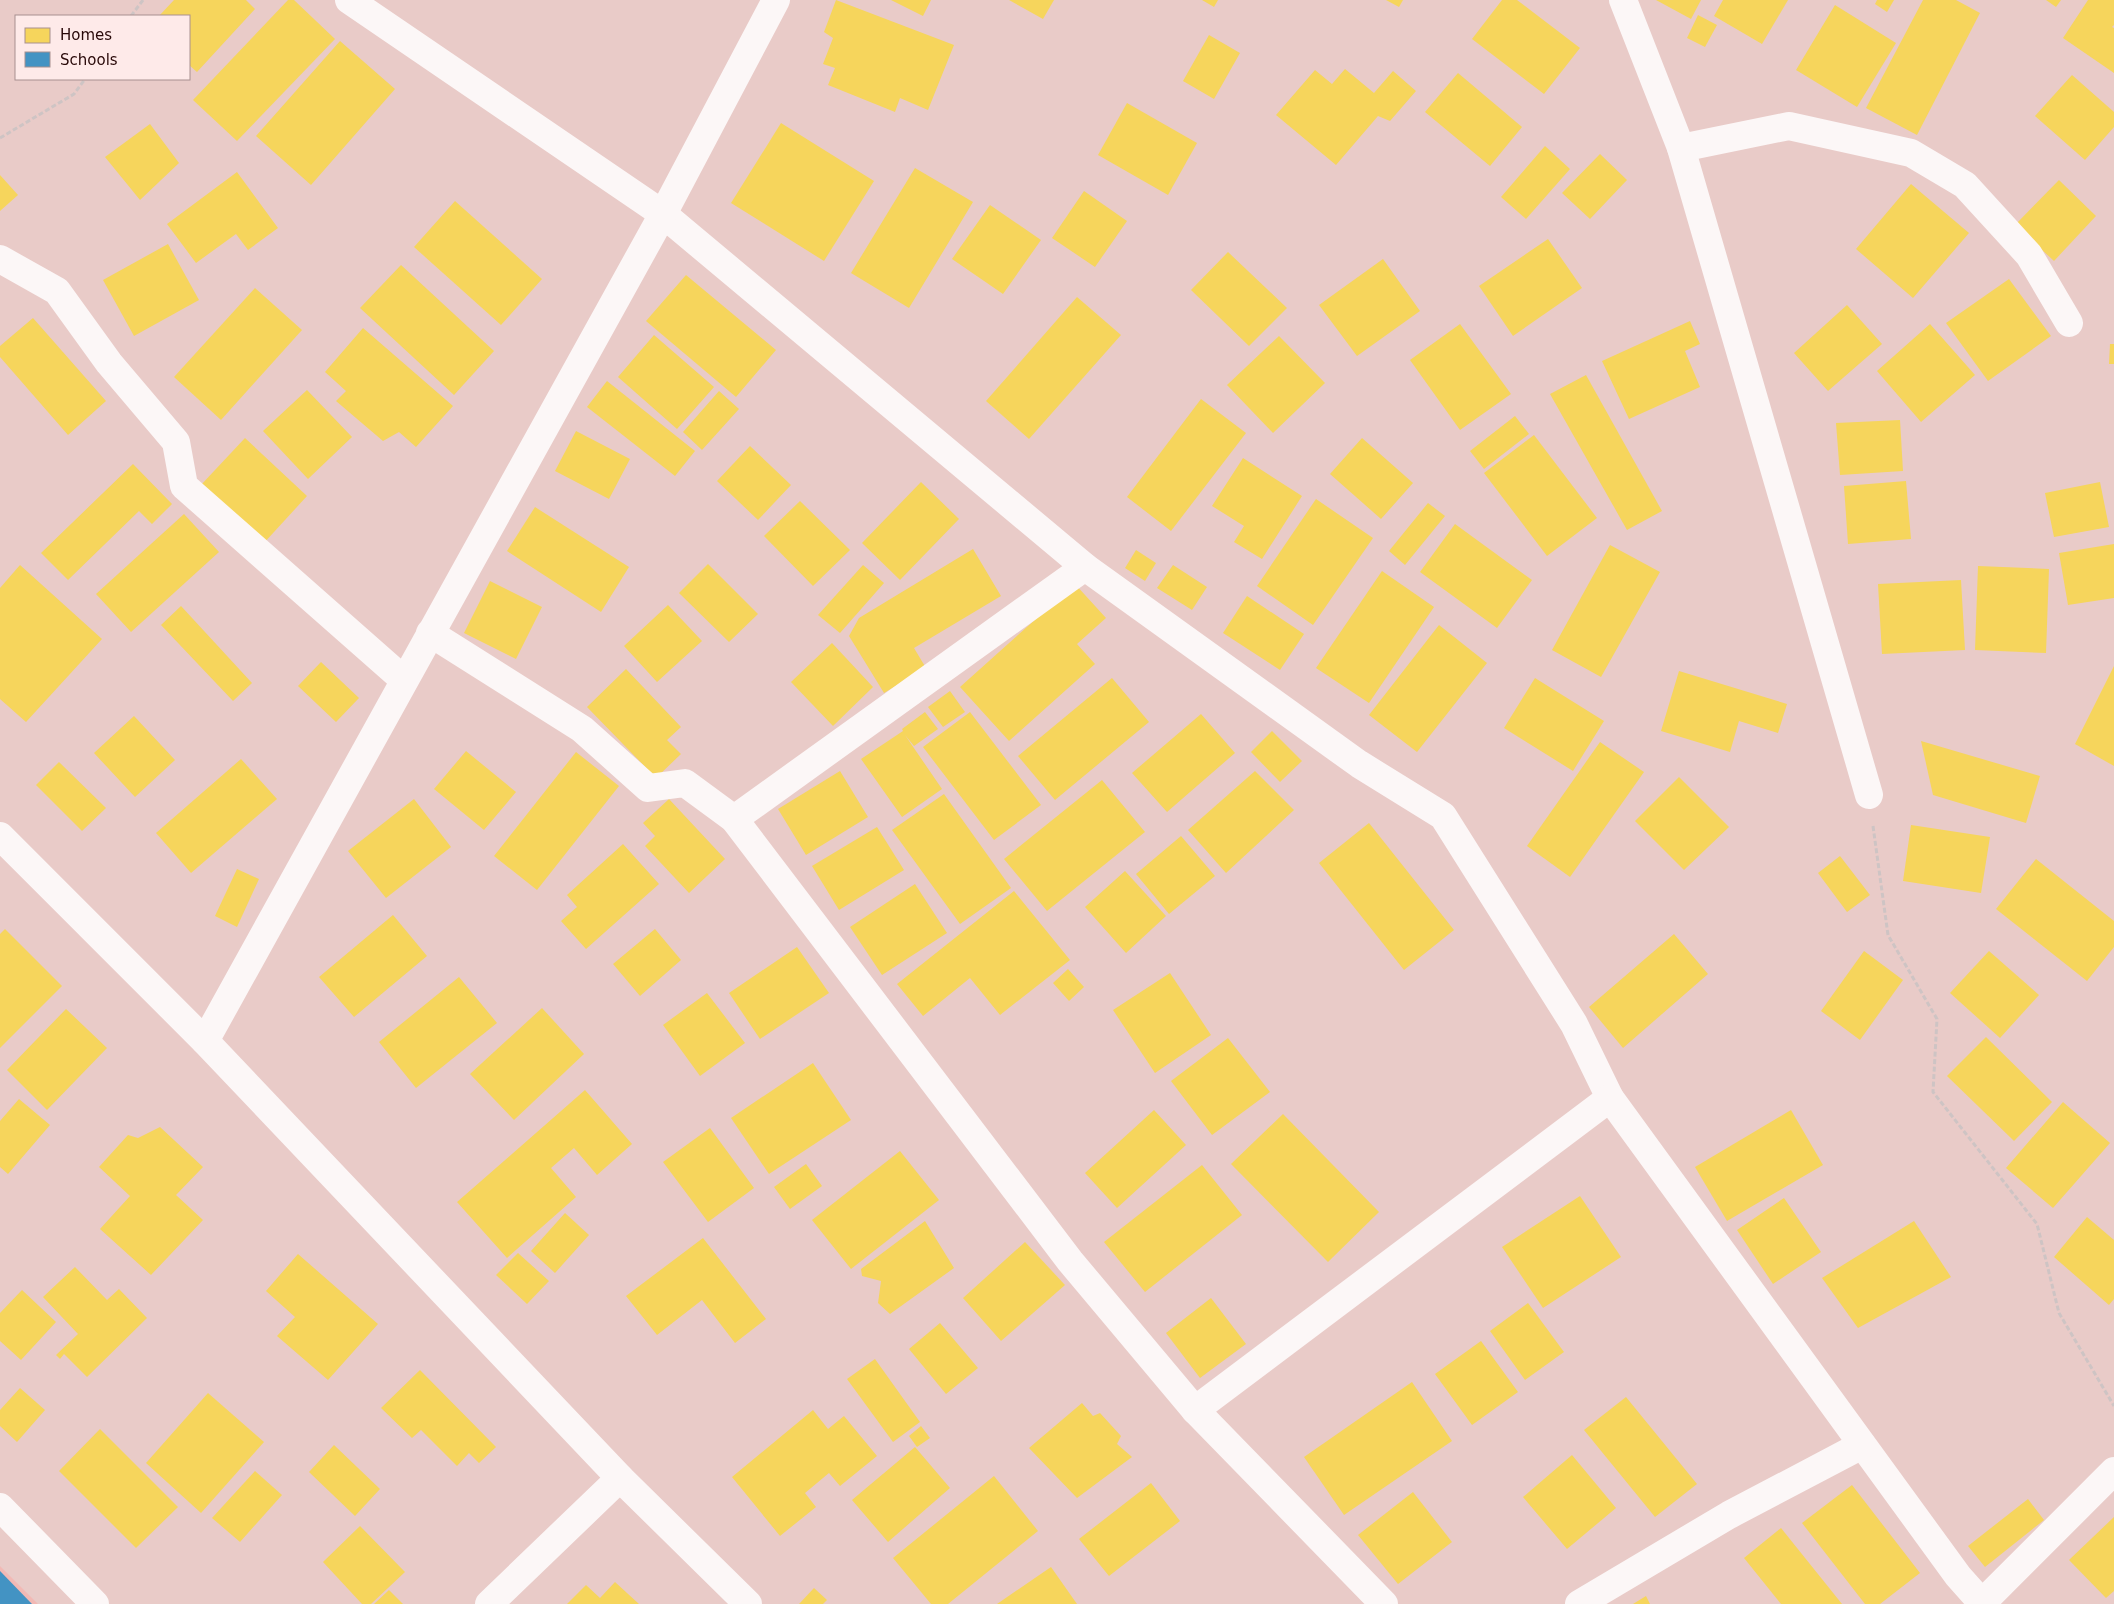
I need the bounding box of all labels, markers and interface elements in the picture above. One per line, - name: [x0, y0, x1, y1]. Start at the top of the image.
- legend: [15, 15, 190, 80]
- text: Homes: [60, 26, 112, 44]
- text: Schools: [60, 51, 118, 69]

